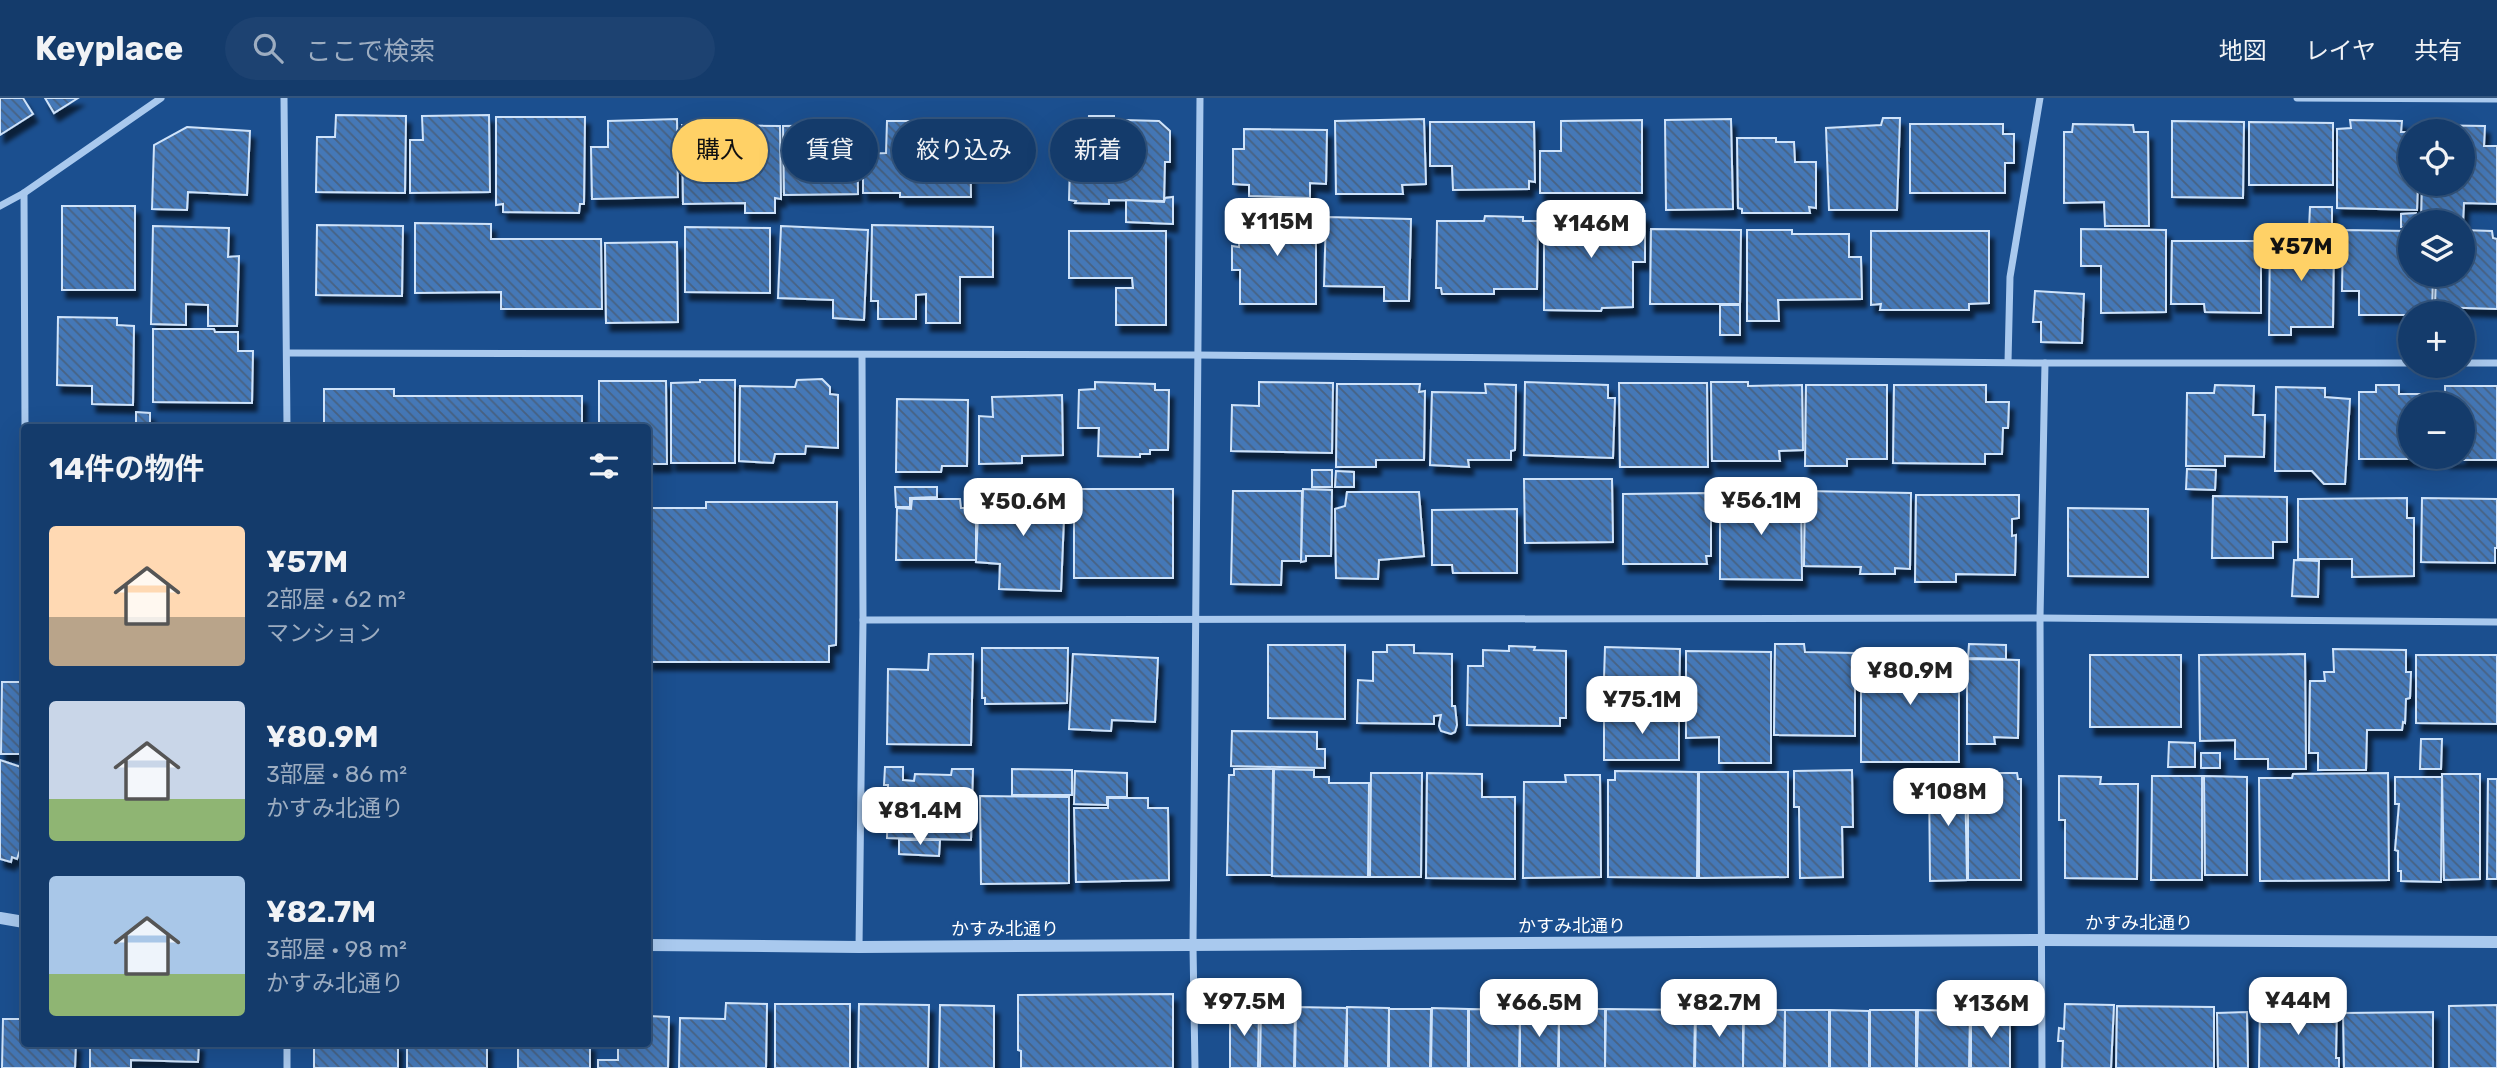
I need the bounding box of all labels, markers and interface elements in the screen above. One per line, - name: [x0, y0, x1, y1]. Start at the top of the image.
- search box: [225, 17, 715, 80]
- text: Keyplace: [35, 29, 183, 68]
- icon: search: [249, 29, 287, 67]
- text: ここで検索: [305, 36, 435, 67]
- text: 地図: [2219, 37, 2267, 65]
- text: レイヤ: [2305, 37, 2376, 65]
- text: 共有: [2414, 37, 2462, 65]
- chip: 購入: [672, 119, 768, 182]
- chip: 賃貸: [782, 119, 878, 182]
- chip: 絞り込み: [892, 119, 1036, 182]
- chip: 新着: [1050, 119, 1146, 182]
- map controls: [2398, 119, 2475, 469]
- button: locate: [2398, 119, 2475, 196]
- pin: ¥115M: [1228, 198, 1326, 258]
- pin: ¥146M: [1542, 200, 1640, 260]
- text: ¥115M: [1241, 207, 1313, 235]
- text: ¥146M: [1552, 209, 1630, 237]
- button: layers: [2398, 210, 2475, 287]
- pin: ¥57M: [2260, 223, 2342, 283]
- text: ¥57M: [2270, 232, 2332, 260]
- button: +: [2398, 301, 2475, 378]
- button: −: [2398, 392, 2475, 469]
- icon: filters: [585, 447, 623, 485]
- text: 14件の物件: [49, 451, 204, 487]
- pin: ¥50.6M: [966, 478, 1080, 538]
- pin: ¥56.1M: [1704, 478, 1818, 537]
- text: ¥56.1M: [1720, 486, 1802, 514]
- text: ¥50.6M: [980, 487, 1066, 515]
- text: ¥57M: [266, 544, 348, 580]
- icon: home: [105, 554, 189, 638]
- text: 2部屋 · 62 m²: [266, 585, 406, 613]
- text: マンション: [266, 619, 381, 647]
- pin: ¥80.9M: [1853, 648, 1967, 707]
- text: ¥80.9M: [1867, 656, 1953, 684]
- pin: ¥75.1M: [1585, 676, 1699, 736]
- text: ¥75.1M: [1602, 685, 1682, 713]
- text: ¥80.9M: [266, 719, 379, 755]
- icon: home: [105, 729, 189, 813]
- text: 3部屋 · 86 m²: [266, 760, 407, 788]
- pin: ¥108M: [1899, 768, 1997, 828]
- text: ¥108M: [1909, 777, 1987, 805]
- pin: ¥81.4M: [863, 788, 977, 847]
- text: かすみ北通り: [266, 794, 404, 822]
- text: ¥81.4M: [878, 796, 962, 824]
- text: ¥82.7M: [266, 894, 376, 930]
- icon: home: [105, 904, 189, 988]
- street label: かすみ北通り: [2085, 912, 2193, 934]
- street label: かすみ北通り: [1518, 915, 1626, 937]
- street label: かすみ北通り: [951, 918, 1059, 940]
- text: 3部屋 · 98 m²: [266, 935, 407, 963]
- text: かすみ北通り: [266, 969, 404, 997]
- pin: ¥97.5M: [1187, 978, 1301, 1038]
- pin: ¥44M: [2257, 978, 2339, 1037]
- pin: ¥66.5M: [1482, 979, 1596, 1039]
- pin: ¥82.7M: [1662, 979, 1776, 1039]
- pin: ¥136M: [1942, 981, 2040, 1040]
- text: ¥44M: [2265, 986, 2331, 1014]
- text: ¥97.5M: [1203, 987, 1285, 1015]
- text: ¥66.5M: [1496, 988, 1582, 1016]
- text: ¥82.7M: [1677, 988, 1761, 1016]
- text: ¥136M: [1953, 989, 2029, 1017]

